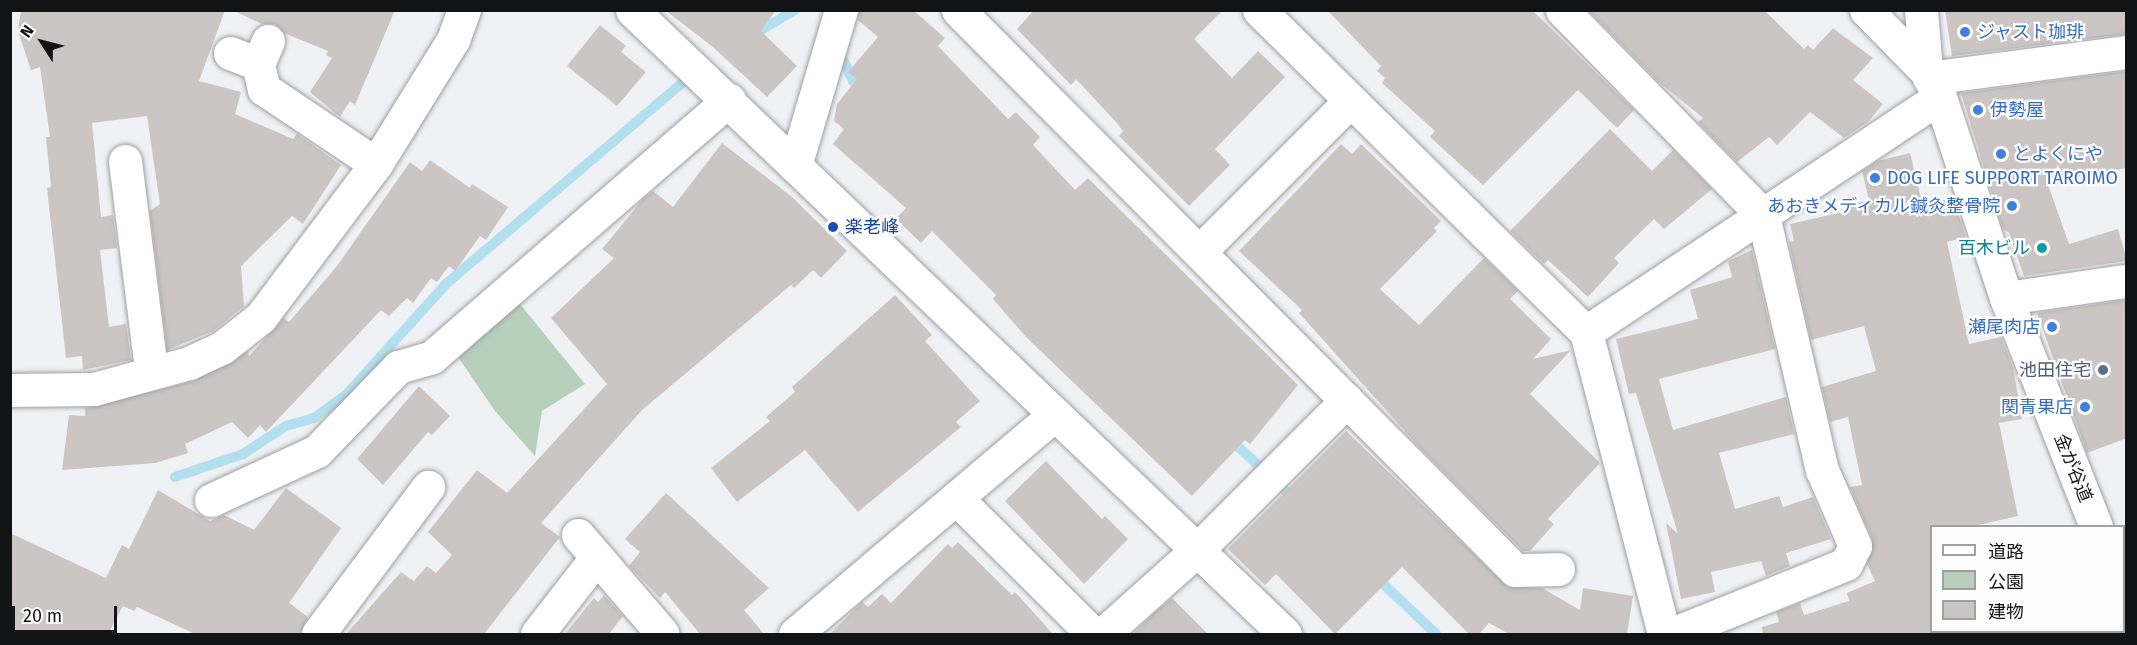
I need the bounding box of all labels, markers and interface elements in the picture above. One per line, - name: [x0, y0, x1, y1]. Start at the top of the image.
- north arrow: [12, 12, 72, 72]
- text: N: [16, 21, 38, 41]
- place label: ジャスト珈琲: [1977, 21, 2085, 43]
- marker: ジャスト珈琲: [1958, 25, 1972, 39]
- place label: 伊勢屋: [1990, 99, 2044, 121]
- marker: 伊勢屋: [1971, 103, 1985, 117]
- place label: とよくにや: [2013, 143, 2103, 165]
- marker: とよくにや: [1994, 147, 2008, 161]
- place label: DOG LIFE SUPPORT TAROIMO: [1887, 167, 2118, 189]
- marker: DOG LIFE SUPPORT TAROIMO: [1868, 171, 1882, 185]
- place label: あおきメディカル鍼灸整骨院: [1766, 195, 2000, 217]
- marker: あおきメディカル鍼灸整骨院: [2005, 199, 2019, 213]
- place label: 楽老峰: [845, 216, 899, 238]
- marker: 楽老峰: [826, 220, 840, 234]
- place label: 百木ビル: [1958, 237, 2030, 259]
- marker: 百木ビル: [2035, 241, 2049, 255]
- place label: 瀬尾肉店: [1968, 316, 2040, 338]
- marker: 瀬尾肉店: [2045, 320, 2059, 334]
- place label: 池田住宅: [2019, 359, 2091, 381]
- marker: 池田住宅: [2096, 363, 2110, 377]
- place label: 関青果店: [2001, 396, 2073, 418]
- marker: 関青果店: [2078, 400, 2092, 414]
- street label: 金が谷道: [2050, 431, 2096, 505]
- legend: [1930, 525, 2125, 633]
- text: 道路: [1988, 541, 2024, 563]
- text: 公園: [1988, 571, 2024, 593]
- scale bar: [15, 594, 120, 632]
- text: 建物: [1988, 601, 2024, 623]
- text: 20 m: [23, 605, 62, 627]

